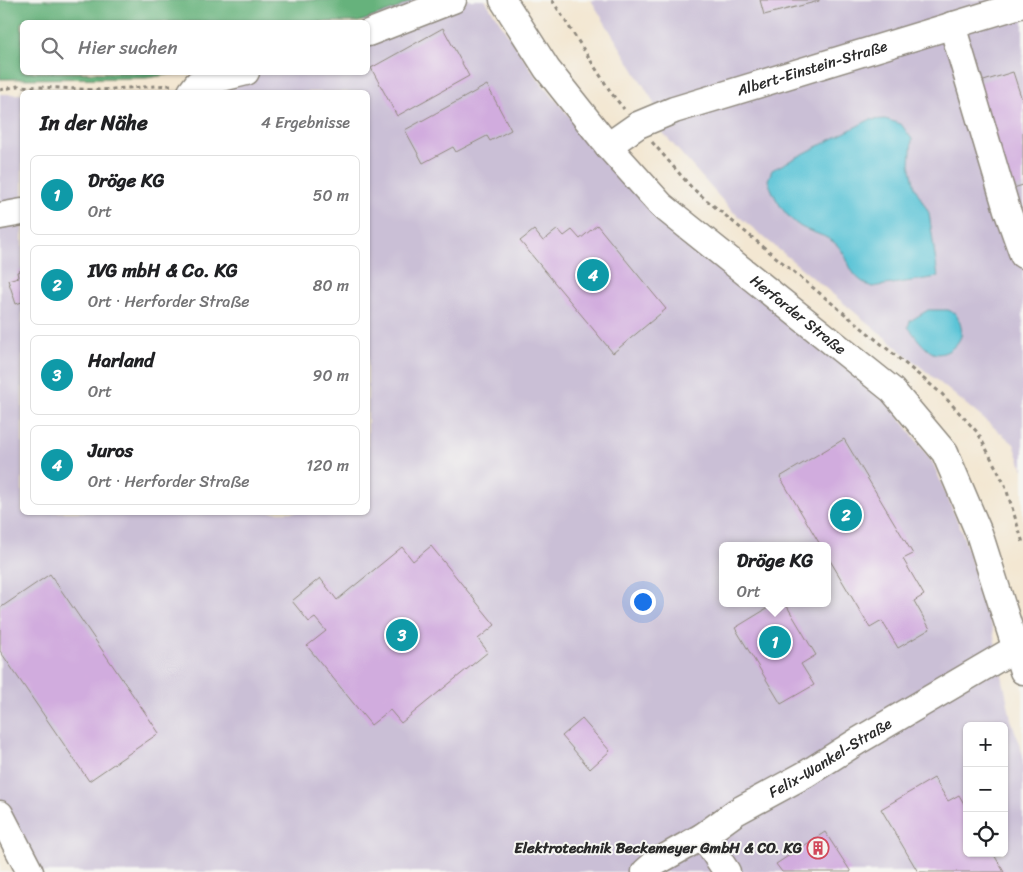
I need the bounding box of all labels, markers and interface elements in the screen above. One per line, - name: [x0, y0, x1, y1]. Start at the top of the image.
- search box: [20, 20, 370, 75]
- text: Hier suchen: [78, 31, 178, 64]
- street label: Albert-Einstein-Straße: [733, 33, 891, 103]
- icon: search: [38, 34, 66, 62]
- text: In der Nähe: [40, 104, 148, 142]
- text: 4 Ergebnisse: [261, 108, 350, 137]
- text: Dröge KG: [88, 164, 165, 197]
- text: 1: [54, 181, 60, 210]
- text: 50 m: [313, 181, 349, 210]
- text: Ort: [88, 197, 112, 226]
- text: IVG mbH & Co. KG: [88, 254, 238, 287]
- pin: 4: [577, 256, 609, 294]
- street label: Herforder Straße: [744, 268, 852, 362]
- text: 2: [52, 271, 62, 300]
- text: 80 m: [313, 271, 349, 300]
- text: Ort · Herforder Straße: [88, 287, 250, 316]
- text: Harland: [88, 344, 154, 377]
- text: 3: [53, 361, 61, 390]
- text: 90 m: [313, 361, 349, 390]
- text: Ort: [88, 377, 112, 406]
- text: Juros: [88, 434, 133, 467]
- text: 4: [52, 451, 62, 480]
- text: 120 m: [306, 451, 349, 480]
- text: Ort · Herforder Straße: [88, 467, 250, 496]
- pin: 2: [830, 496, 862, 534]
- popup: [719, 542, 831, 607]
- text: Dröge KG: [737, 544, 813, 577]
- text: Ort: [737, 577, 761, 606]
- your location: [630, 589, 656, 615]
- pin: 3: [386, 616, 418, 654]
- pin: 1: [759, 623, 791, 661]
- street label: Felix-Wankel-Straße: [764, 711, 897, 805]
- map controls: [963, 722, 1008, 857]
- button: +: [963, 722, 1008, 767]
- button: −: [963, 767, 1008, 812]
- button: locate: [963, 812, 1008, 857]
- place label: Elektrotechnik Beckemeyer GmbH & CO. KG: [514, 835, 802, 861]
- building icon: Elektrotechnik Beckemeyer GmbH & CO. KG: [806, 836, 830, 860]

